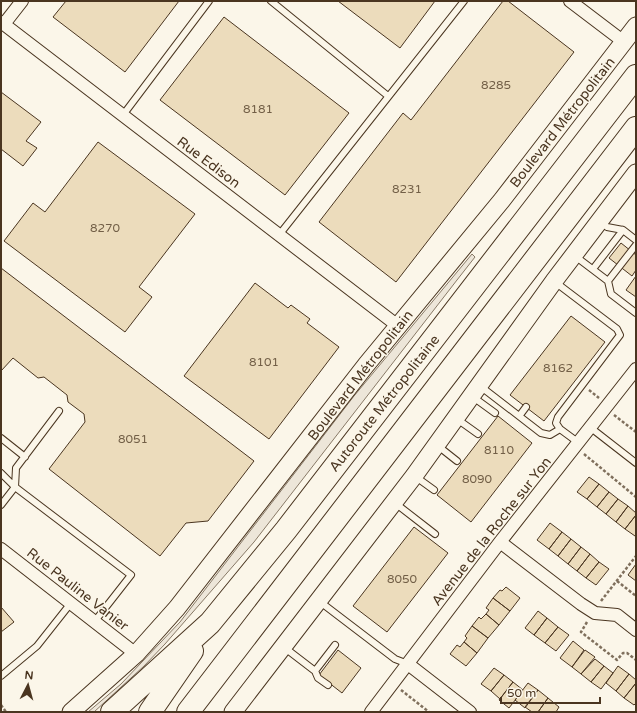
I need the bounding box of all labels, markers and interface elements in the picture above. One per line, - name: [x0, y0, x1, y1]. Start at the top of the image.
- street label: Boulevard Métropolitain: [506, 54, 619, 191]
- house number: 8285: [481, 78, 511, 92]
- house number: 8181: [243, 102, 273, 116]
- street label: Rue Edison: [174, 133, 244, 192]
- house number: 8231: [392, 182, 422, 196]
- house number: 8270: [90, 221, 121, 235]
- street label: Boulevard Métropolitain: [304, 307, 417, 444]
- street label: Autoroute Métropolitaine: [326, 331, 443, 475]
- house number: 8101: [249, 355, 279, 369]
- house number: 8162: [543, 361, 573, 375]
- house number: 8051: [118, 432, 148, 446]
- house number: 8110: [484, 443, 515, 457]
- street label: Avenue de la Roche sur Yon: [428, 453, 555, 609]
- house number: 8090: [462, 472, 493, 486]
- street label: Rue Pauline Vanier: [23, 544, 133, 635]
- house number: 8050: [387, 572, 418, 586]
- north arrow: [8, 665, 48, 705]
- text: N: [24, 669, 34, 682]
- scale bar: [501, 679, 600, 705]
- text: 50 m: [507, 686, 536, 700]

